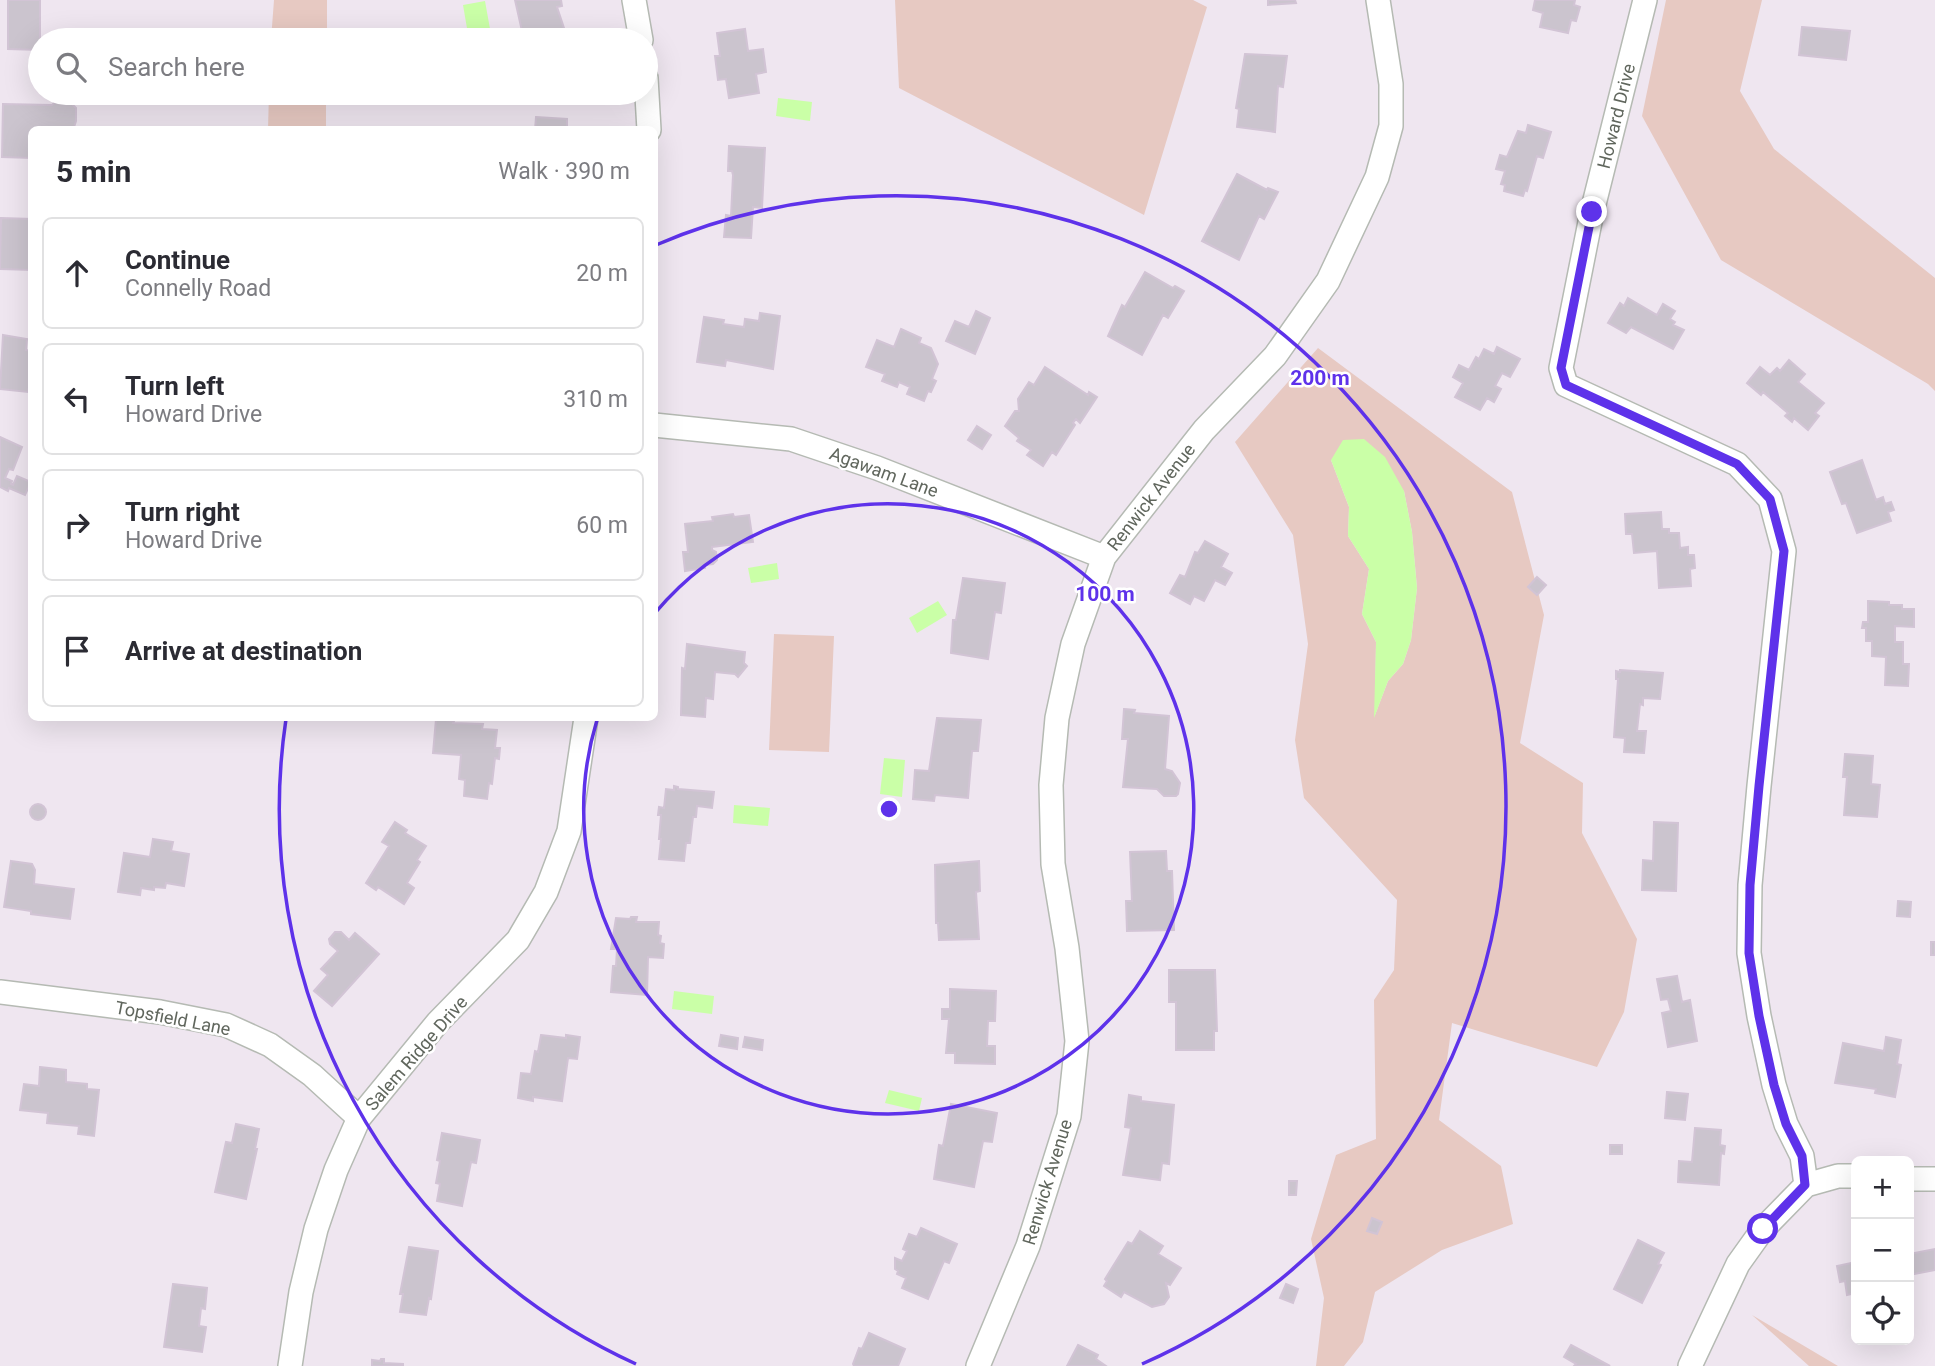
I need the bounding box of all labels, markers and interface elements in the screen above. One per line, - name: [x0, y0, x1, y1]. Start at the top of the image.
- search box: [28, 28, 658, 105]
- icon: search: [52, 48, 90, 86]
- text: Search here: [108, 52, 245, 82]
- street label: Howard Drive: [1593, 61, 1639, 171]
- text: 5 min: [56, 154, 131, 189]
- text: Walk · 390 m: [498, 158, 630, 185]
- route end: [1576, 196, 1607, 227]
- text: Continue: [125, 245, 230, 275]
- icon: ahead: [58, 254, 96, 292]
- text: 20 m: [576, 260, 628, 287]
- text: Connelly Road: [125, 275, 271, 302]
- text: 200 m: [1290, 366, 1350, 390]
- text: Turn left: [125, 371, 224, 401]
- icon: left: [58, 380, 96, 418]
- text: 310 m: [563, 386, 628, 413]
- text: Howard Drive: [125, 401, 262, 428]
- street label: Renwick Avenue: [1103, 439, 1199, 555]
- street label: Agawam Lane: [827, 443, 941, 501]
- text: Turn right: [125, 497, 240, 527]
- icon: right: [58, 506, 96, 544]
- text: 60 m: [576, 512, 628, 539]
- text: Howard Drive: [125, 527, 262, 554]
- text: 100 m: [1075, 582, 1135, 606]
- icon: arrive: [58, 632, 96, 670]
- text: Arrive at destination: [125, 636, 362, 666]
- centre of rings: [877, 797, 901, 821]
- street label: Salem Ridge Drive: [361, 991, 471, 1115]
- street label: Topsfield Lane: [114, 997, 232, 1039]
- street label: Renwick Avenue: [1018, 1117, 1076, 1247]
- map controls: [1851, 1156, 1914, 1345]
- button: +: [1851, 1156, 1914, 1219]
- route start: [1747, 1213, 1778, 1244]
- button: −: [1851, 1219, 1914, 1282]
- button: locate: [1851, 1282, 1914, 1345]

